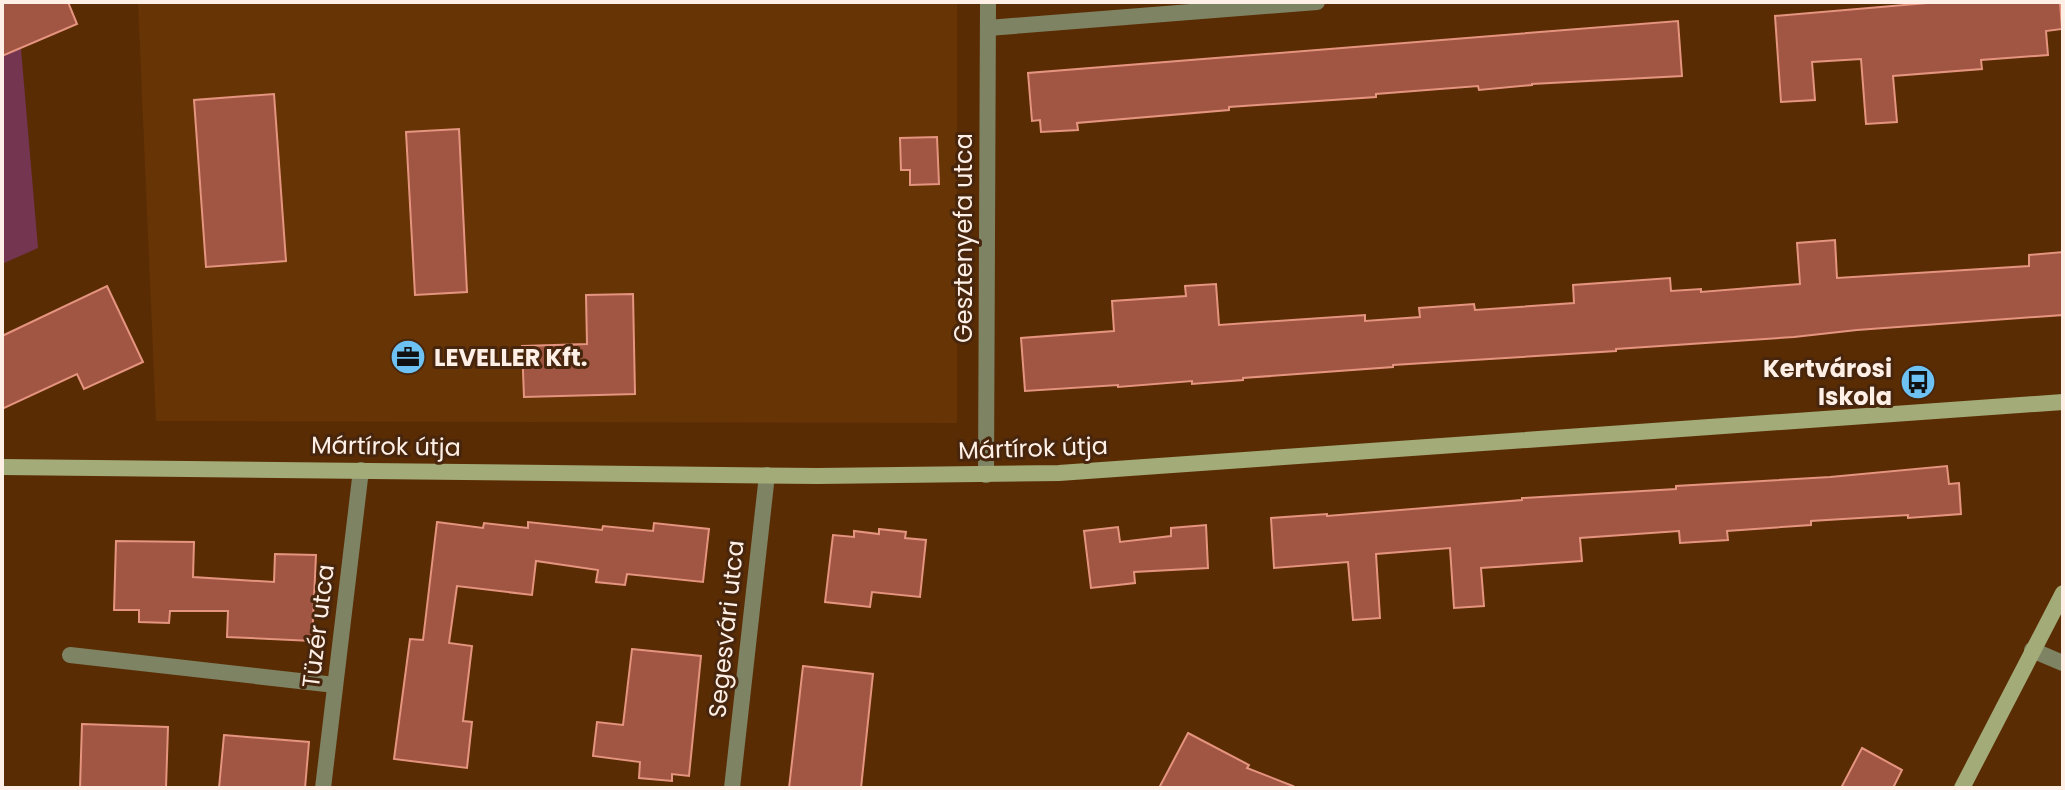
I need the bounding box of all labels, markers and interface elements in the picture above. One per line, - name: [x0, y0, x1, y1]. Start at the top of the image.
- street label: Gesztenyefa utca: [947, 133, 980, 343]
- office icon: LEVELLER Kft.: [389, 338, 427, 376]
- place label: LEVELLER Kft.: [434, 341, 587, 374]
- place label: Kertvárosi Iskola: [1763, 352, 1892, 413]
- bus stop icon: Kertvárosi Iskola: [1899, 363, 1937, 401]
- street label: Mártírok útja: [311, 428, 461, 464]
- street label: Mártírok útja: [958, 429, 1108, 467]
- street label: Segesvári utca: [700, 539, 752, 719]
- street label: Tüzér utca: [294, 562, 342, 690]

